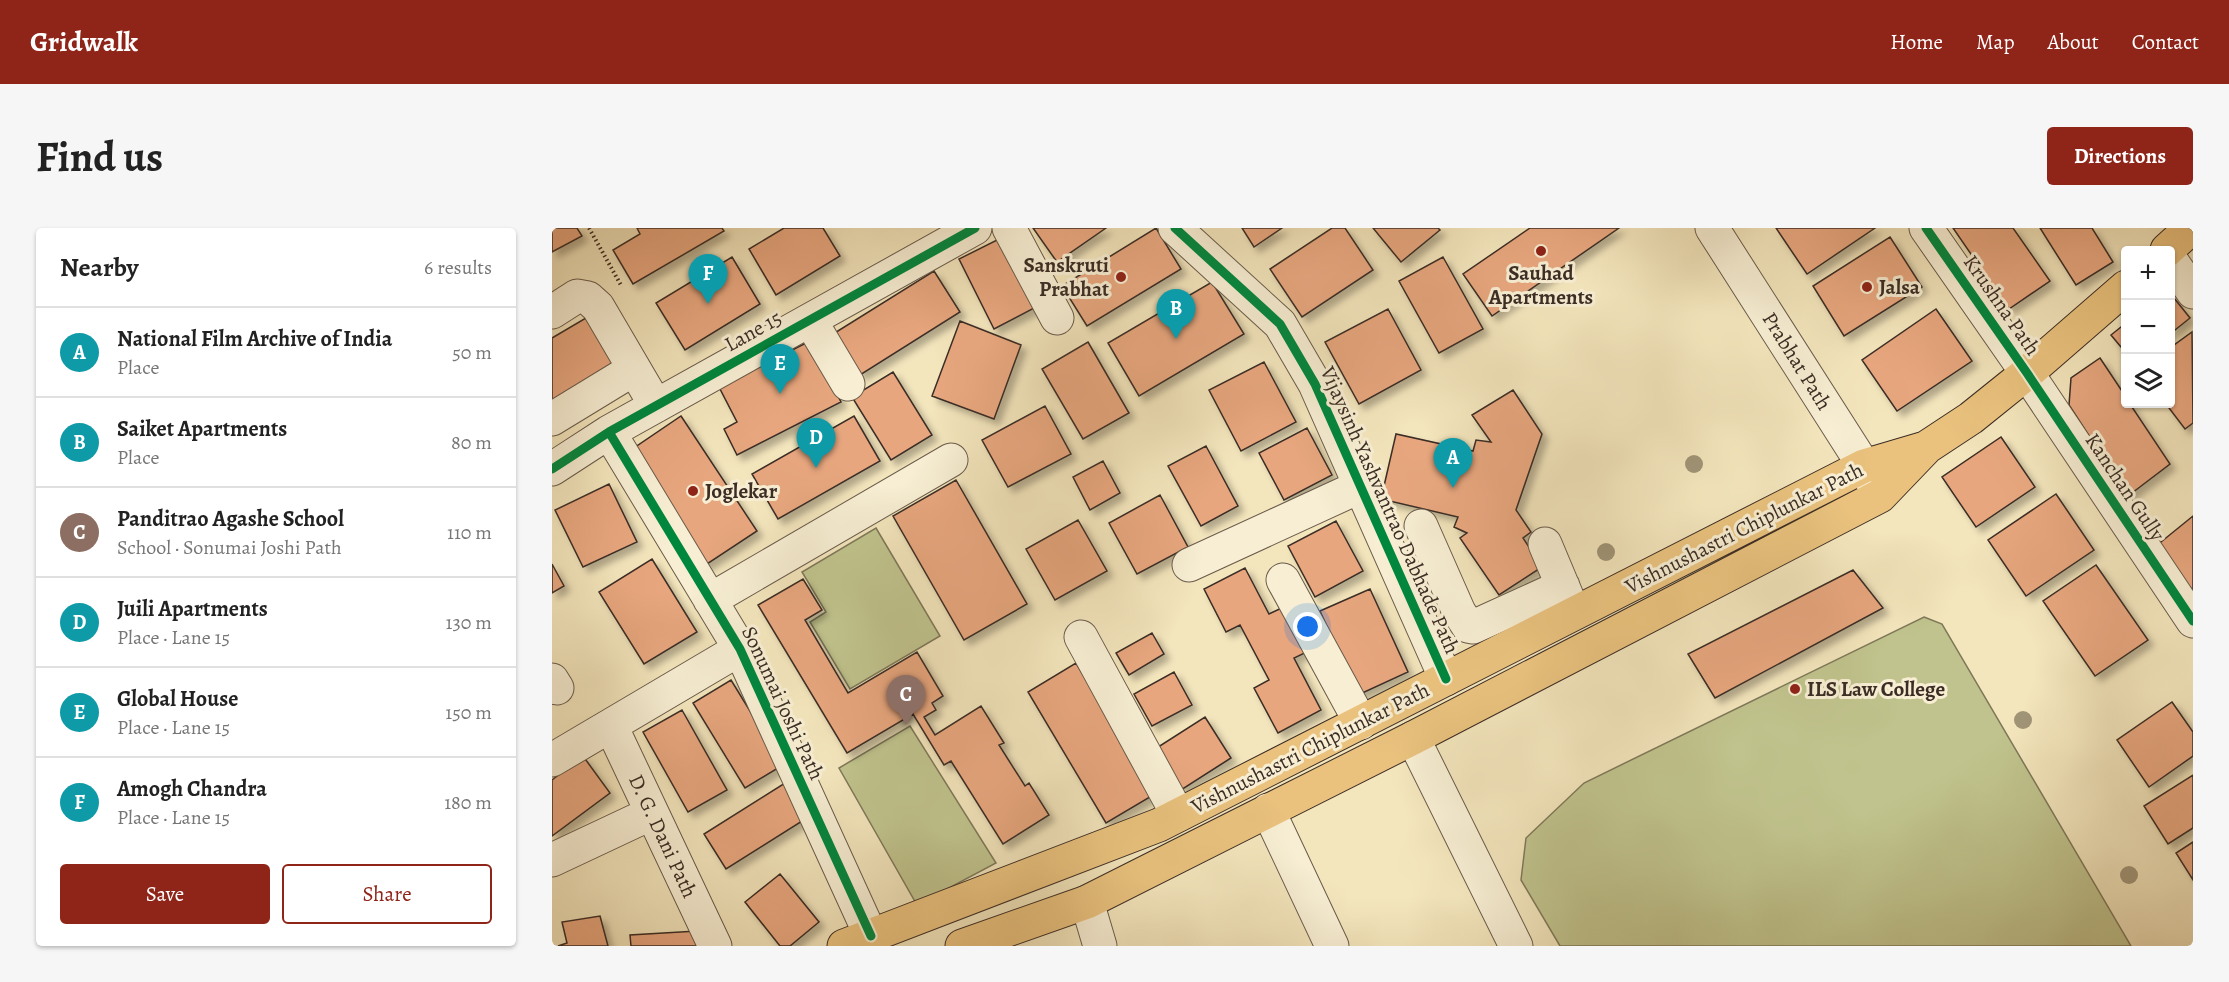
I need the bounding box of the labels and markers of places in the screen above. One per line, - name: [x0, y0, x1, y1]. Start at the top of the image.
- marker: Sauhad Apartments: [1534, 244, 1548, 258]
- place label: Sanskruti Prabhat: [1023, 251, 1109, 303]
- pin: F: [688, 254, 728, 304]
- place label: Sauhad Apartments: [1488, 259, 1593, 311]
- marker: Sanskruti Prabhat: [1114, 270, 1128, 284]
- place label: Jalsa: [1879, 273, 1921, 301]
- marker: Jalsa: [1860, 280, 1874, 294]
- pin: B: [1156, 290, 1196, 339]
- pin: E: [760, 344, 800, 394]
- pin: D: [796, 418, 836, 468]
- pin: A: [1434, 438, 1472, 488]
- place label: Joglekar: [705, 477, 778, 505]
- marker: Joglekar: [686, 484, 700, 498]
- place label: ILS Law College: [1807, 675, 1945, 703]
- pin: C: [886, 676, 926, 725]
- marker: ILS Law College: [1788, 682, 1802, 696]

